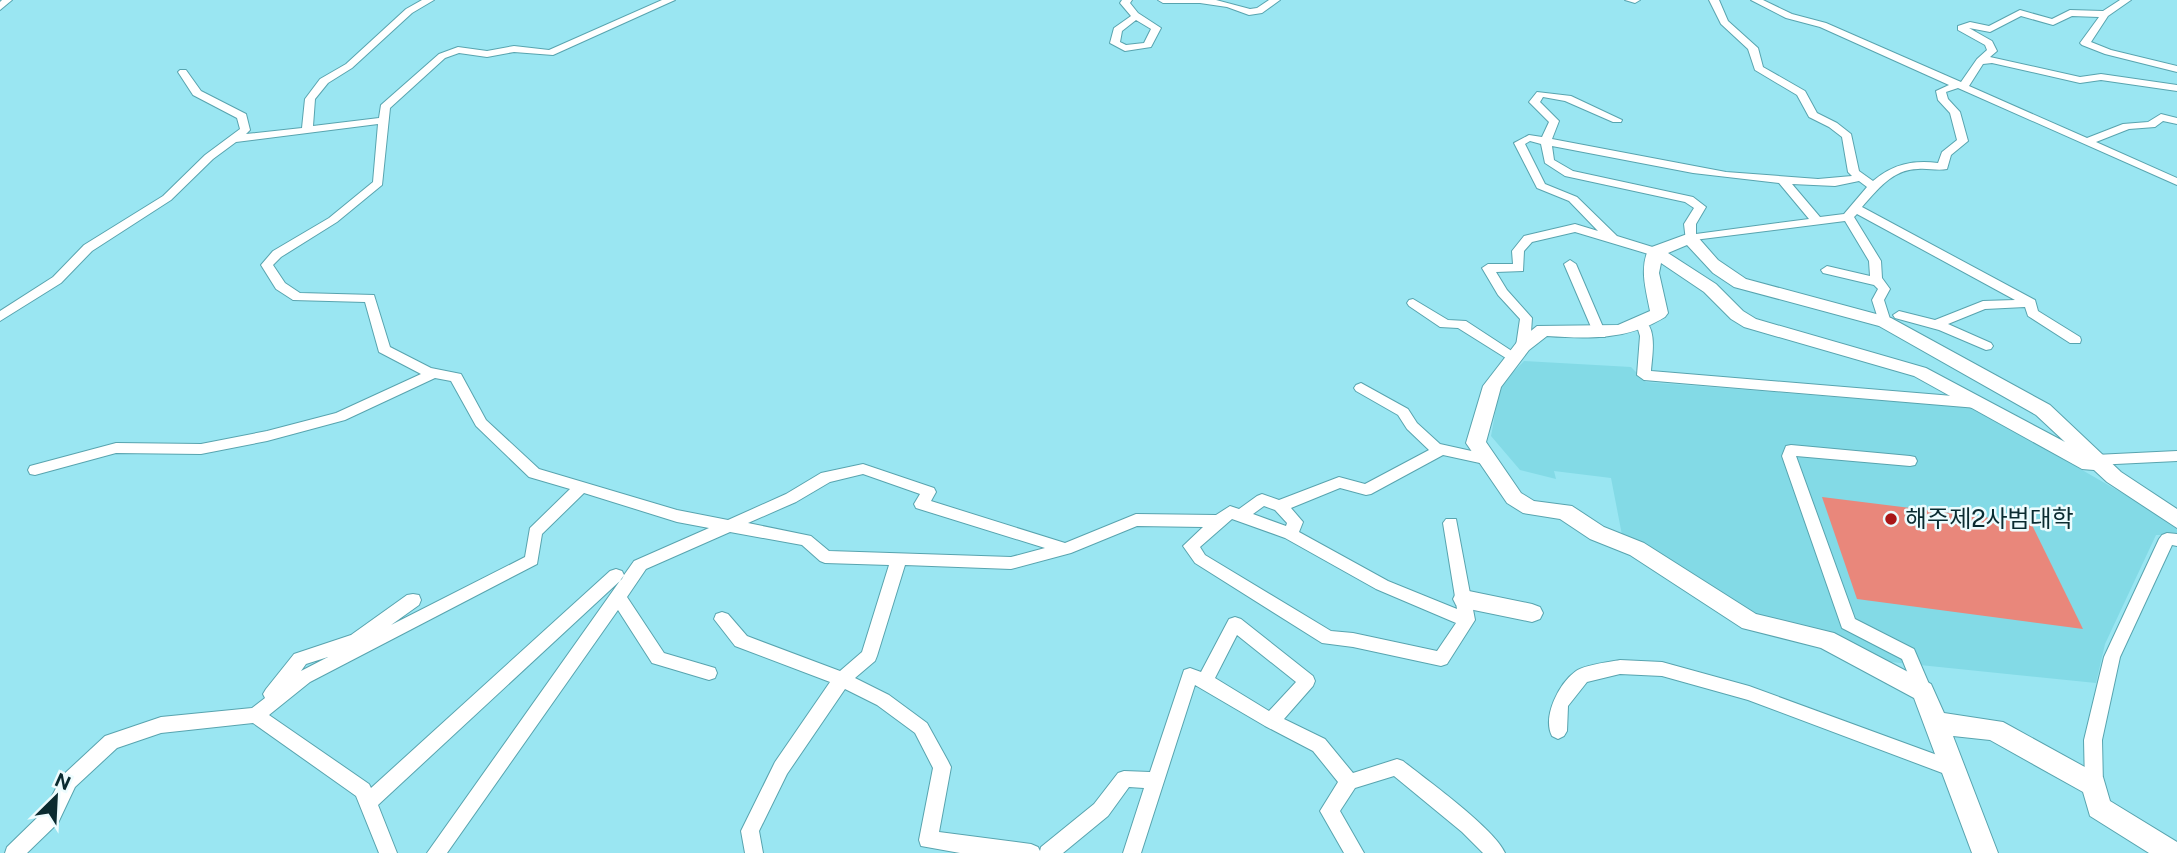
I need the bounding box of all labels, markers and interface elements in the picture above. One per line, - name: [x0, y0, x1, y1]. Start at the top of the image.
- place label: 해주제2사범대학: [1905, 504, 2074, 532]
- marker: 해주제2사범대학: [1883, 511, 1899, 527]
- north arrow: [21, 762, 91, 832]
- text: N: [52, 768, 74, 795]

